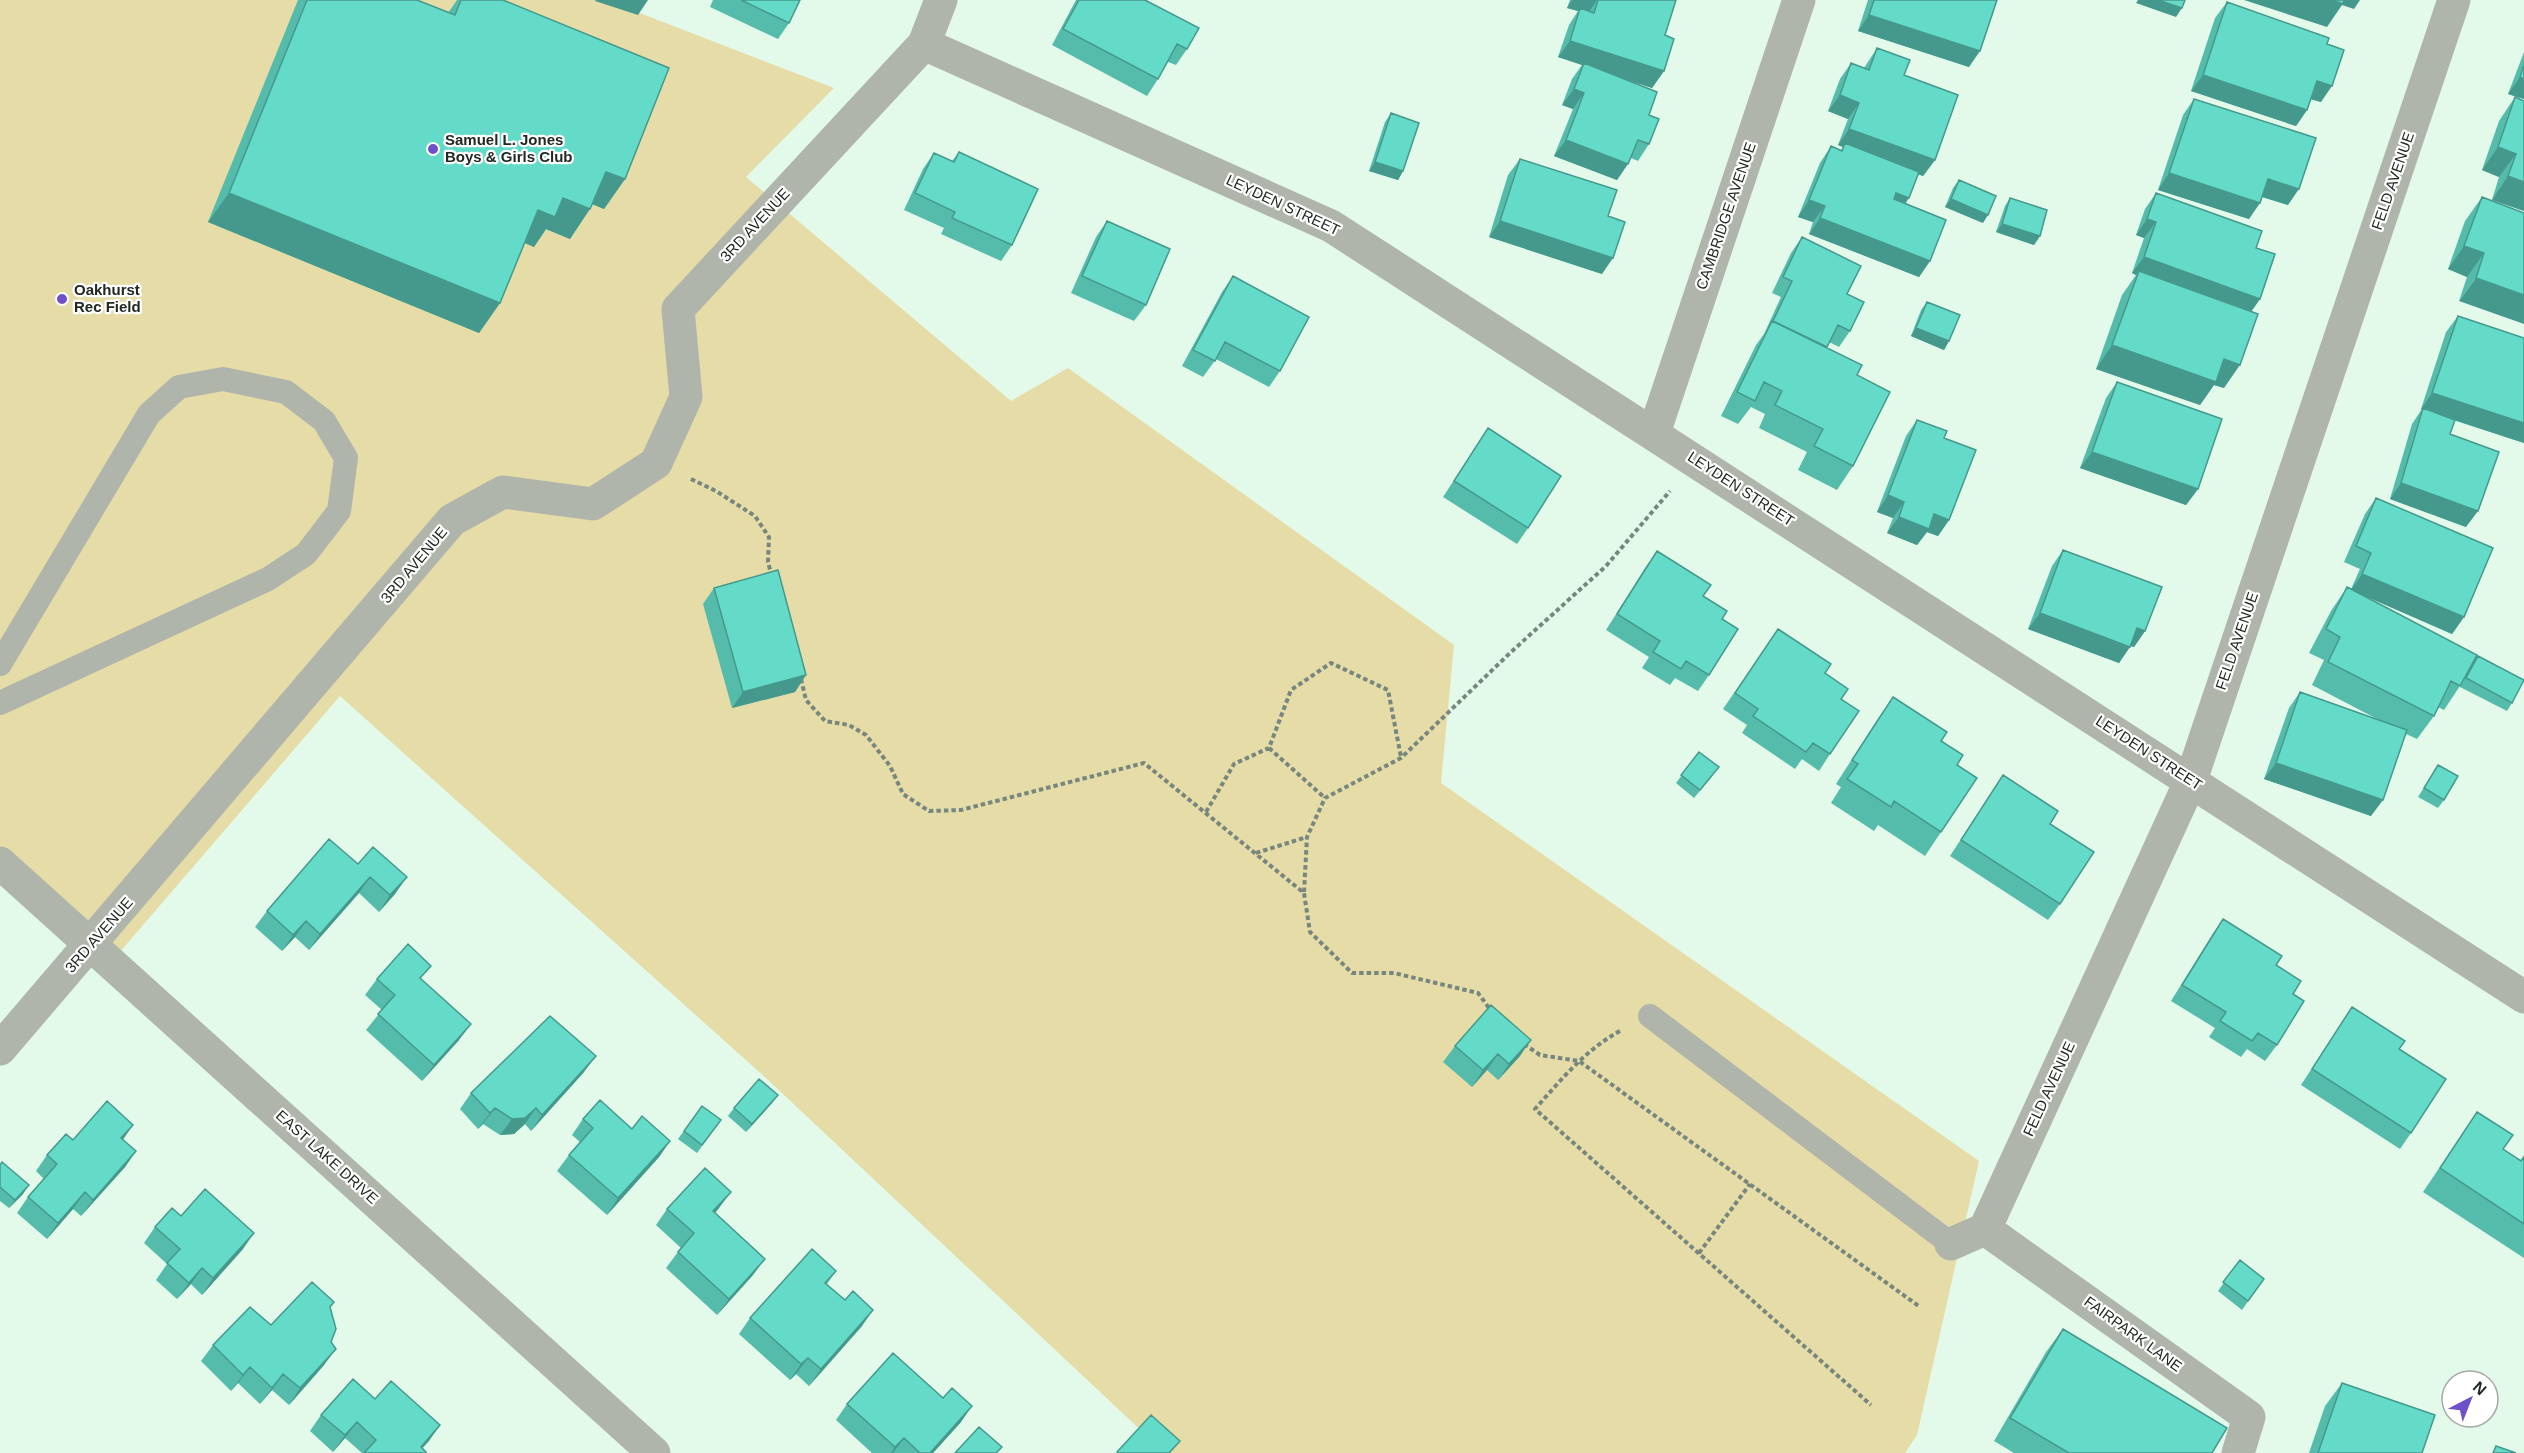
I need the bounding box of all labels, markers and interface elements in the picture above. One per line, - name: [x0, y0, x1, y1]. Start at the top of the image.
- street label: FELD AVENUE: [2368, 130, 2417, 232]
- place label: Samuel L. Jones Boys & Girls Club: [445, 131, 573, 165]
- street label: CAMBRIDGE AVENUE: [1692, 140, 1759, 292]
- marker: Samuel L. Jones Boys & Girls Club: [426, 142, 440, 156]
- street label: LEYDEN STREET: [1224, 171, 1343, 238]
- street label: 3RD AVENUE: [716, 185, 793, 265]
- place label: Oakhurst Rec Field: [74, 281, 141, 315]
- marker: Oakhurst Rec Field: [55, 292, 69, 306]
- street label: LEYDEN STREET: [1685, 448, 1798, 529]
- street label: 3RD AVENUE: [377, 523, 450, 606]
- street label: FELD AVENUE: [2212, 590, 2261, 692]
- street label: LEYDEN STREET: [2093, 712, 2206, 793]
- street label: 3RD AVENUE: [61, 894, 136, 976]
- street label: FELD AVENUE: [2019, 1039, 2078, 1139]
- street label: EAST LAKE DRIVE: [273, 1106, 382, 1207]
- street label: FAIRPARK LANE: [2081, 1292, 2185, 1375]
- north arrow: [2440, 1369, 2500, 1429]
- text: N: [2470, 1378, 2490, 1398]

